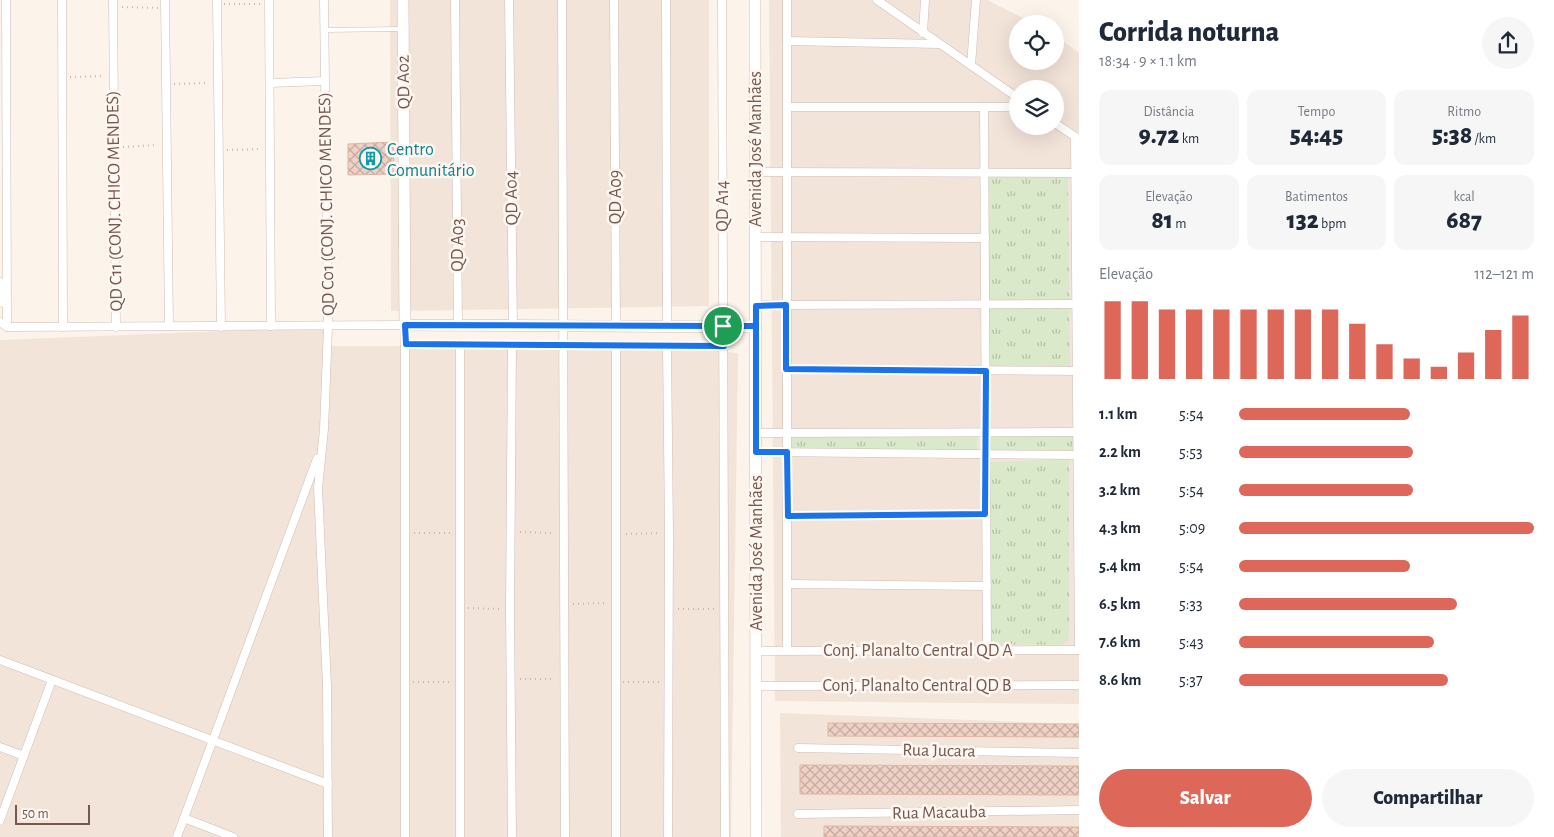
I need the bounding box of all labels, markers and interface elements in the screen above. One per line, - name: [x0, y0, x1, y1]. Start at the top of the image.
- map controls: [1009, 15, 1064, 135]
- button: locate: [1009, 15, 1064, 70]
- button: share: [1482, 17, 1534, 69]
- text: Corrida noturna: [1099, 19, 1279, 47]
- text: 18:34 · 9 × 1.1 km: [1099, 53, 1197, 69]
- street label: QD A02: [395, 55, 413, 109]
- street label: Avenida José Manhães: [747, 71, 765, 227]
- button: layers: [1009, 80, 1064, 135]
- street label: QD C11 (CONJ. CHICO MENDES): [104, 91, 126, 311]
- street label: QD C01 (CONJ. CHICO MENDES): [316, 92, 338, 316]
- text: Distância: [1143, 105, 1194, 119]
- text: Tempo: [1298, 105, 1335, 119]
- text: Ritmo: [1447, 105, 1481, 119]
- text: 9.72: [1138, 123, 1179, 148]
- text: 54:45: [1290, 123, 1343, 148]
- text: 5:38: [1432, 123, 1472, 148]
- text: km: [1179, 132, 1199, 146]
- text: /km: [1472, 132, 1496, 146]
- place label: Centro Comunitário: [387, 141, 475, 180]
- building icon: Centro Comunitário: [359, 147, 383, 171]
- street label: QD A04: [503, 170, 521, 225]
- street label: QD A09: [607, 170, 625, 224]
- street label: QD A14: [714, 180, 732, 232]
- text: Elevação: [1145, 190, 1193, 204]
- text: Batimentos: [1285, 190, 1348, 204]
- text: kcal: [1453, 190, 1475, 204]
- text: 81: [1151, 208, 1173, 233]
- text: 132: [1287, 208, 1319, 233]
- text: 687: [1446, 208, 1482, 233]
- text: m: [1173, 217, 1186, 231]
- text: bpm: [1319, 217, 1346, 231]
- street label: QD A03: [449, 218, 467, 272]
- text: Elevação: [1099, 266, 1153, 282]
- text: 112–121 m: [1474, 266, 1534, 282]
- pin: [702, 305, 744, 347]
- icon: arrive: [709, 312, 737, 340]
- text: 1.1 km: [1099, 406, 1137, 422]
- text: 5:54: [1179, 406, 1204, 422]
- text: 2.2 km: [1099, 444, 1141, 460]
- text: 5:53: [1179, 444, 1203, 460]
- street label: Avenida José Manhães: [748, 475, 766, 631]
- text: 3.2 km: [1099, 482, 1140, 498]
- text: 5:54: [1179, 482, 1204, 498]
- text: 4.3 km: [1099, 520, 1141, 536]
- text: 5:09: [1179, 520, 1205, 536]
- text: 5.4 km: [1099, 558, 1141, 574]
- text: 5:54: [1179, 558, 1204, 574]
- text: 6.5 km: [1099, 596, 1141, 612]
- text: 5:33: [1179, 596, 1203, 612]
- text: 7.6 km: [1099, 634, 1141, 650]
- text: 5:43: [1179, 634, 1204, 650]
- street label: Conj. Planalto Central QD A: [823, 642, 1013, 660]
- text: 8.6 km: [1099, 672, 1142, 688]
- text: 5:37: [1179, 672, 1203, 688]
- street label: Conj. Planalto Central QD B: [823, 677, 1011, 695]
- street label: Rua Jucara: [902, 741, 976, 761]
- button: Salvar: [1099, 769, 1312, 827]
- button: Compartilhar: [1322, 769, 1534, 827]
- scale bar: [15, 802, 90, 825]
- street label: Rua Macauba: [892, 803, 986, 823]
- text: 50 m: [22, 807, 49, 821]

